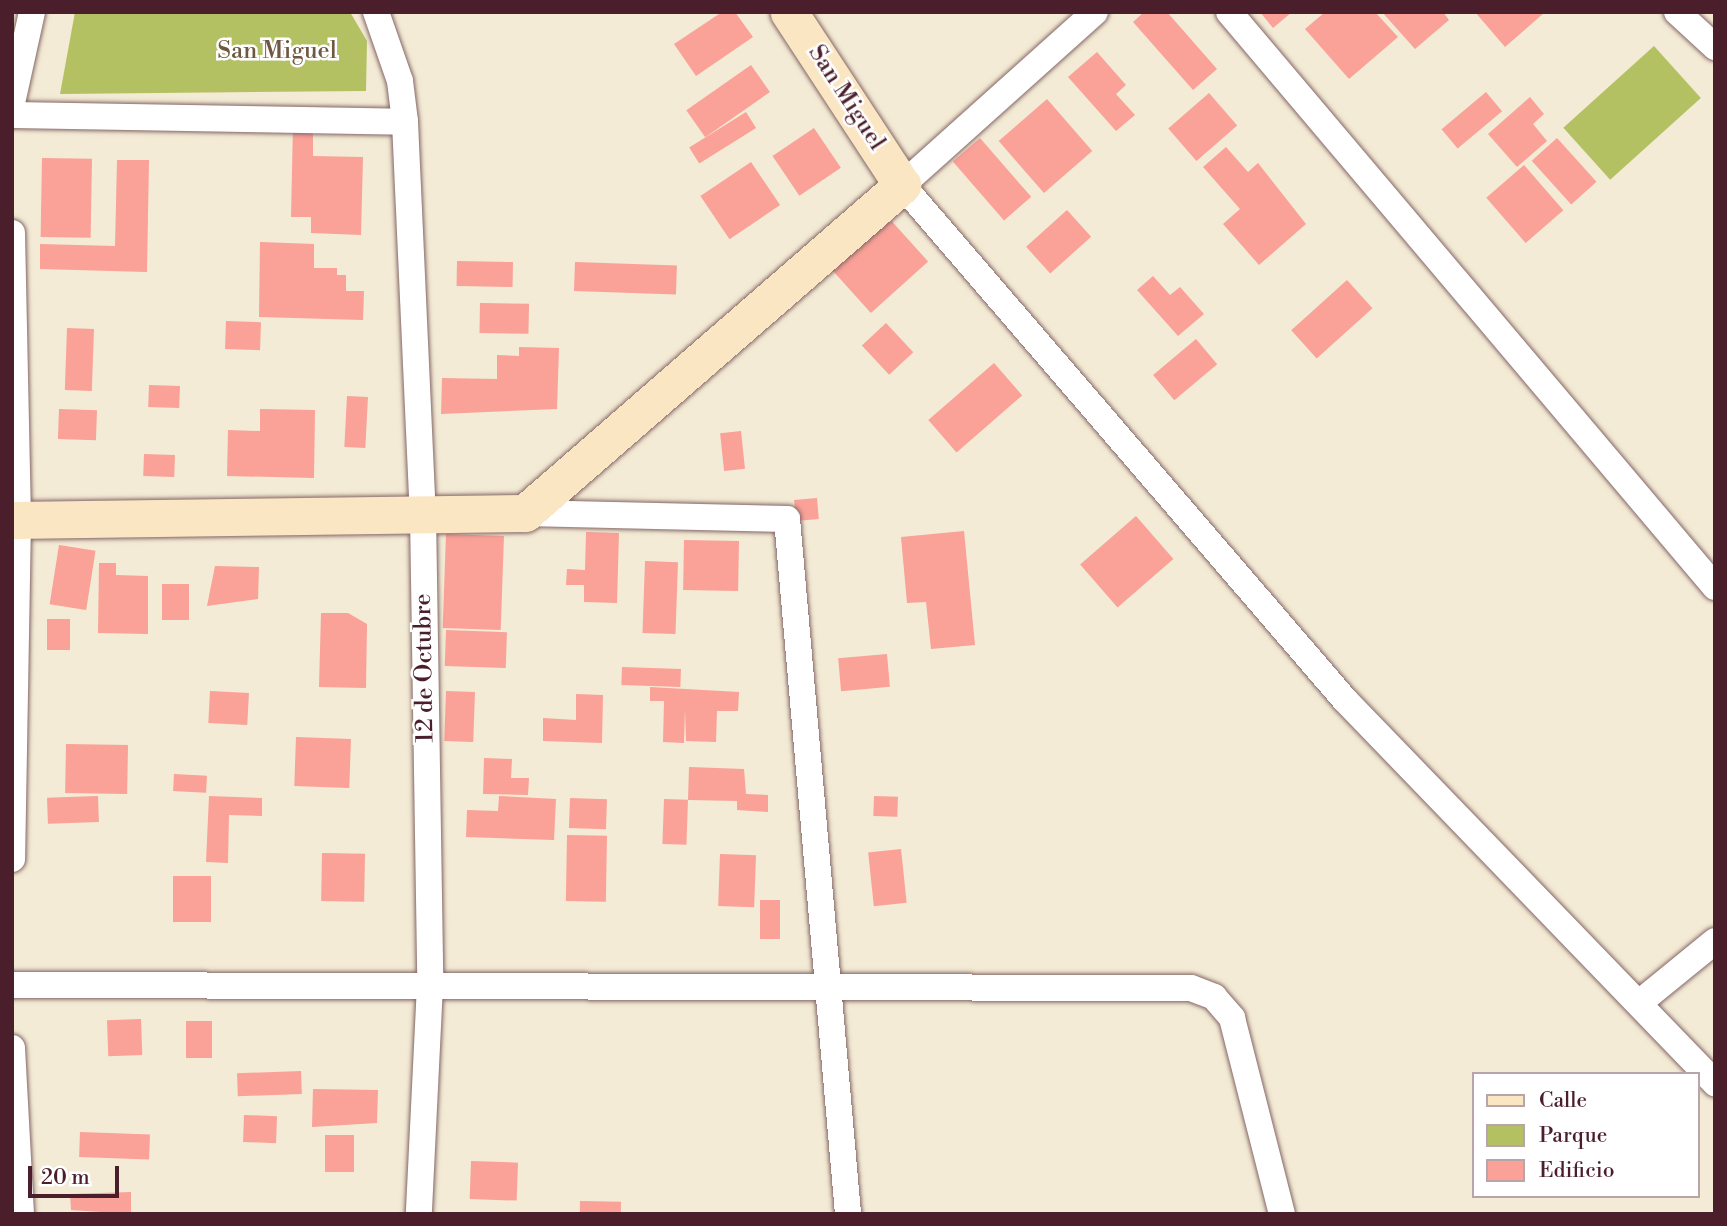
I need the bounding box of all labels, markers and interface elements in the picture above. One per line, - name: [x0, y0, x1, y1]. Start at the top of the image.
- park label: San Miguel: [217, 38, 337, 66]
- street label: San Miguel: [801, 40, 891, 156]
- street label: 12 de Octubre: [409, 593, 441, 743]
- legend: [1472, 1072, 1699, 1198]
- text: Calle: [1539, 1088, 1587, 1114]
- text: Parque: [1539, 1123, 1607, 1149]
- scale bar: [32, 1152, 122, 1196]
- text: Edificio: [1539, 1158, 1615, 1184]
- text: 20 m: [41, 1165, 90, 1191]

